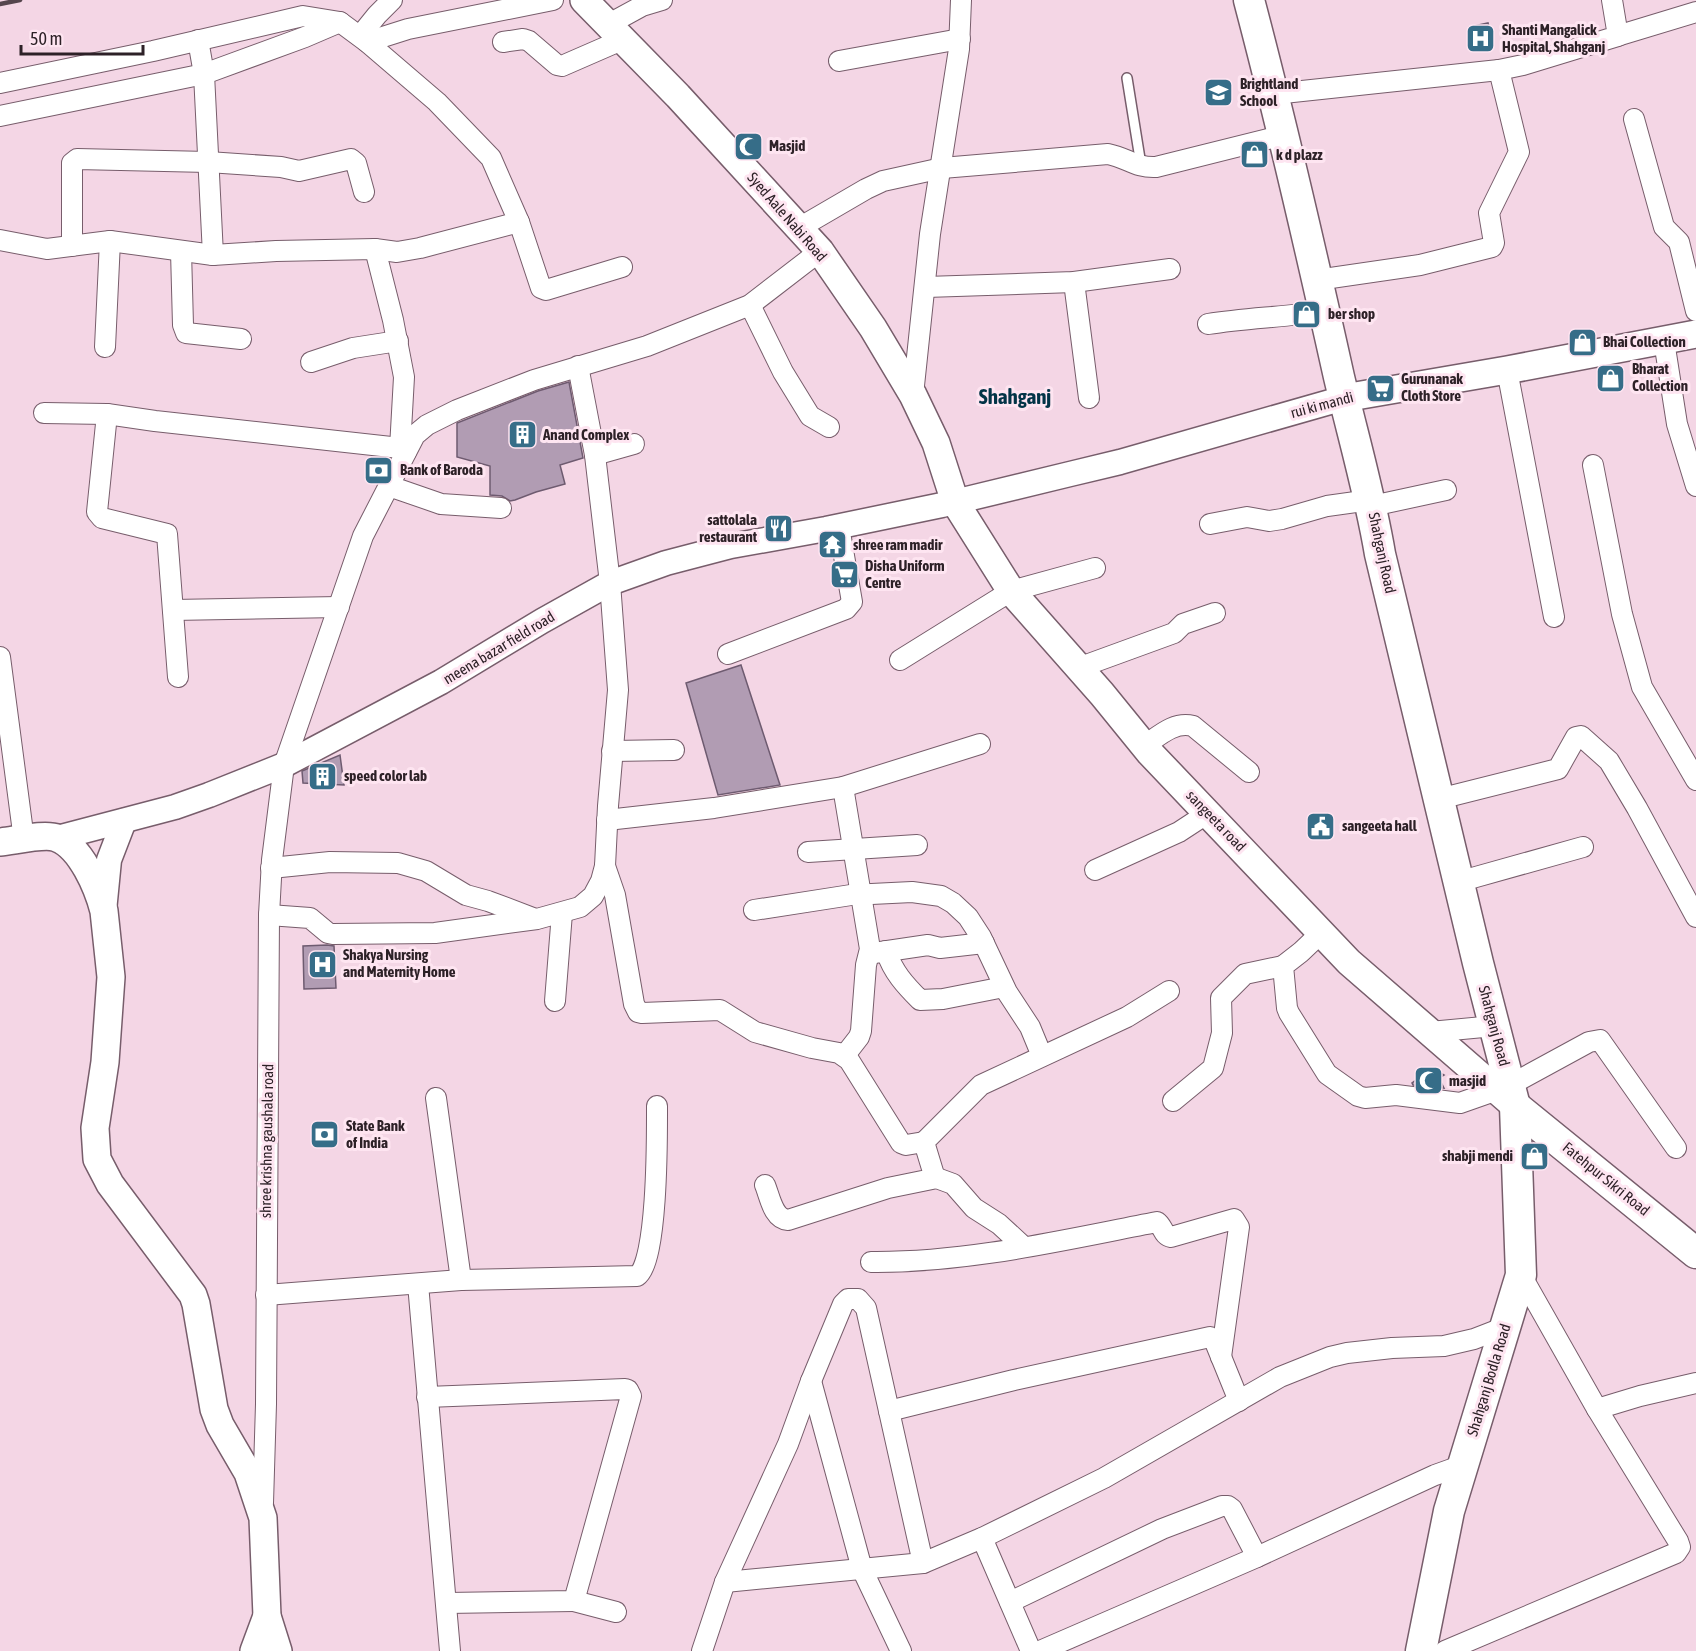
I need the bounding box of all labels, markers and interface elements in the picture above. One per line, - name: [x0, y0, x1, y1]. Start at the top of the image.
- scale bar: [21, 18, 142, 56]
- place label: Shanti Mangalick Hospital, Shahganj: [1502, 21, 1605, 55]
- hospital icon: Shanti Mangalick Hospital, Shahganj: [1465, 23, 1497, 55]
- text: 50 m: [30, 28, 62, 49]
- place label: Brightland School: [1240, 75, 1298, 109]
- school or university icon: Brightland School: [1203, 77, 1235, 109]
- mosque icon: Masjid: [732, 130, 764, 162]
- place label: Masjid: [769, 137, 805, 154]
- shop icon: k d plazz: [1239, 139, 1271, 171]
- place label: k d plazz: [1276, 146, 1323, 163]
- street label: Syed Aale Nabi Road: [744, 169, 831, 265]
- shop icon: ber shop: [1291, 298, 1323, 330]
- place label: ber shop: [1328, 305, 1375, 322]
- shop icon: Bhai Collection: [1566, 326, 1598, 358]
- place label: Bhai Collection: [1603, 333, 1686, 350]
- place label: Bharat Collection: [1632, 360, 1688, 394]
- shop icon: Bharat Collection: [1595, 362, 1627, 394]
- place label: Gurunanak Cloth Store: [1401, 370, 1463, 404]
- supermarket icon: Gurunanak Cloth Store: [1364, 372, 1396, 404]
- district label: Shahganj: [979, 384, 1051, 408]
- street label: rui ki mandi: [1289, 388, 1355, 421]
- building icon: Anand Complex: [506, 419, 538, 451]
- place label: Anand Complex: [542, 426, 629, 443]
- bank icon: Bank of Baroda: [363, 454, 395, 486]
- place label: Bank of Baroda: [400, 461, 483, 478]
- place label: sattolala restaurant: [699, 511, 758, 545]
- street label: Shahganj Road: [1366, 511, 1399, 595]
- restaurant icon: sattolala restaurant: [762, 513, 794, 545]
- temple icon: shree ram madir: [816, 529, 848, 561]
- place label: shree ram madir: [853, 536, 943, 553]
- place label: Disha Uniform Centre: [865, 557, 945, 591]
- supermarket icon: Disha Uniform Centre: [828, 559, 860, 591]
- street label: meena bazar field road: [440, 608, 557, 687]
- building icon: speed color lab: [307, 760, 339, 792]
- place label: speed color lab: [344, 767, 427, 784]
- street label: sangeeta road: [1183, 787, 1250, 855]
- public building icon: sangeeta hall: [1305, 810, 1337, 842]
- place label: sangeeta hall: [1342, 817, 1418, 834]
- place label: Shakya Nursing and Maternity Home: [343, 946, 456, 980]
- hospital icon: Shakya Nursing and Maternity Home: [306, 948, 338, 980]
- street label: Shahganj Road: [1476, 984, 1513, 1068]
- street label: shree krishna gaushala road: [257, 1064, 276, 1218]
- mosque icon: masjid: [1412, 1065, 1444, 1097]
- place label: masjid: [1449, 1072, 1486, 1089]
- place label: State Bank of India: [346, 1117, 405, 1151]
- bank icon: State Bank of India: [309, 1119, 341, 1151]
- street label: Fatehpur Sikri Road: [1559, 1138, 1653, 1219]
- shop icon: shabji mendi: [1518, 1140, 1550, 1172]
- place label: shabji mendi: [1442, 1147, 1513, 1164]
- street label: Shahganj Bodla Road: [1463, 1322, 1514, 1438]

